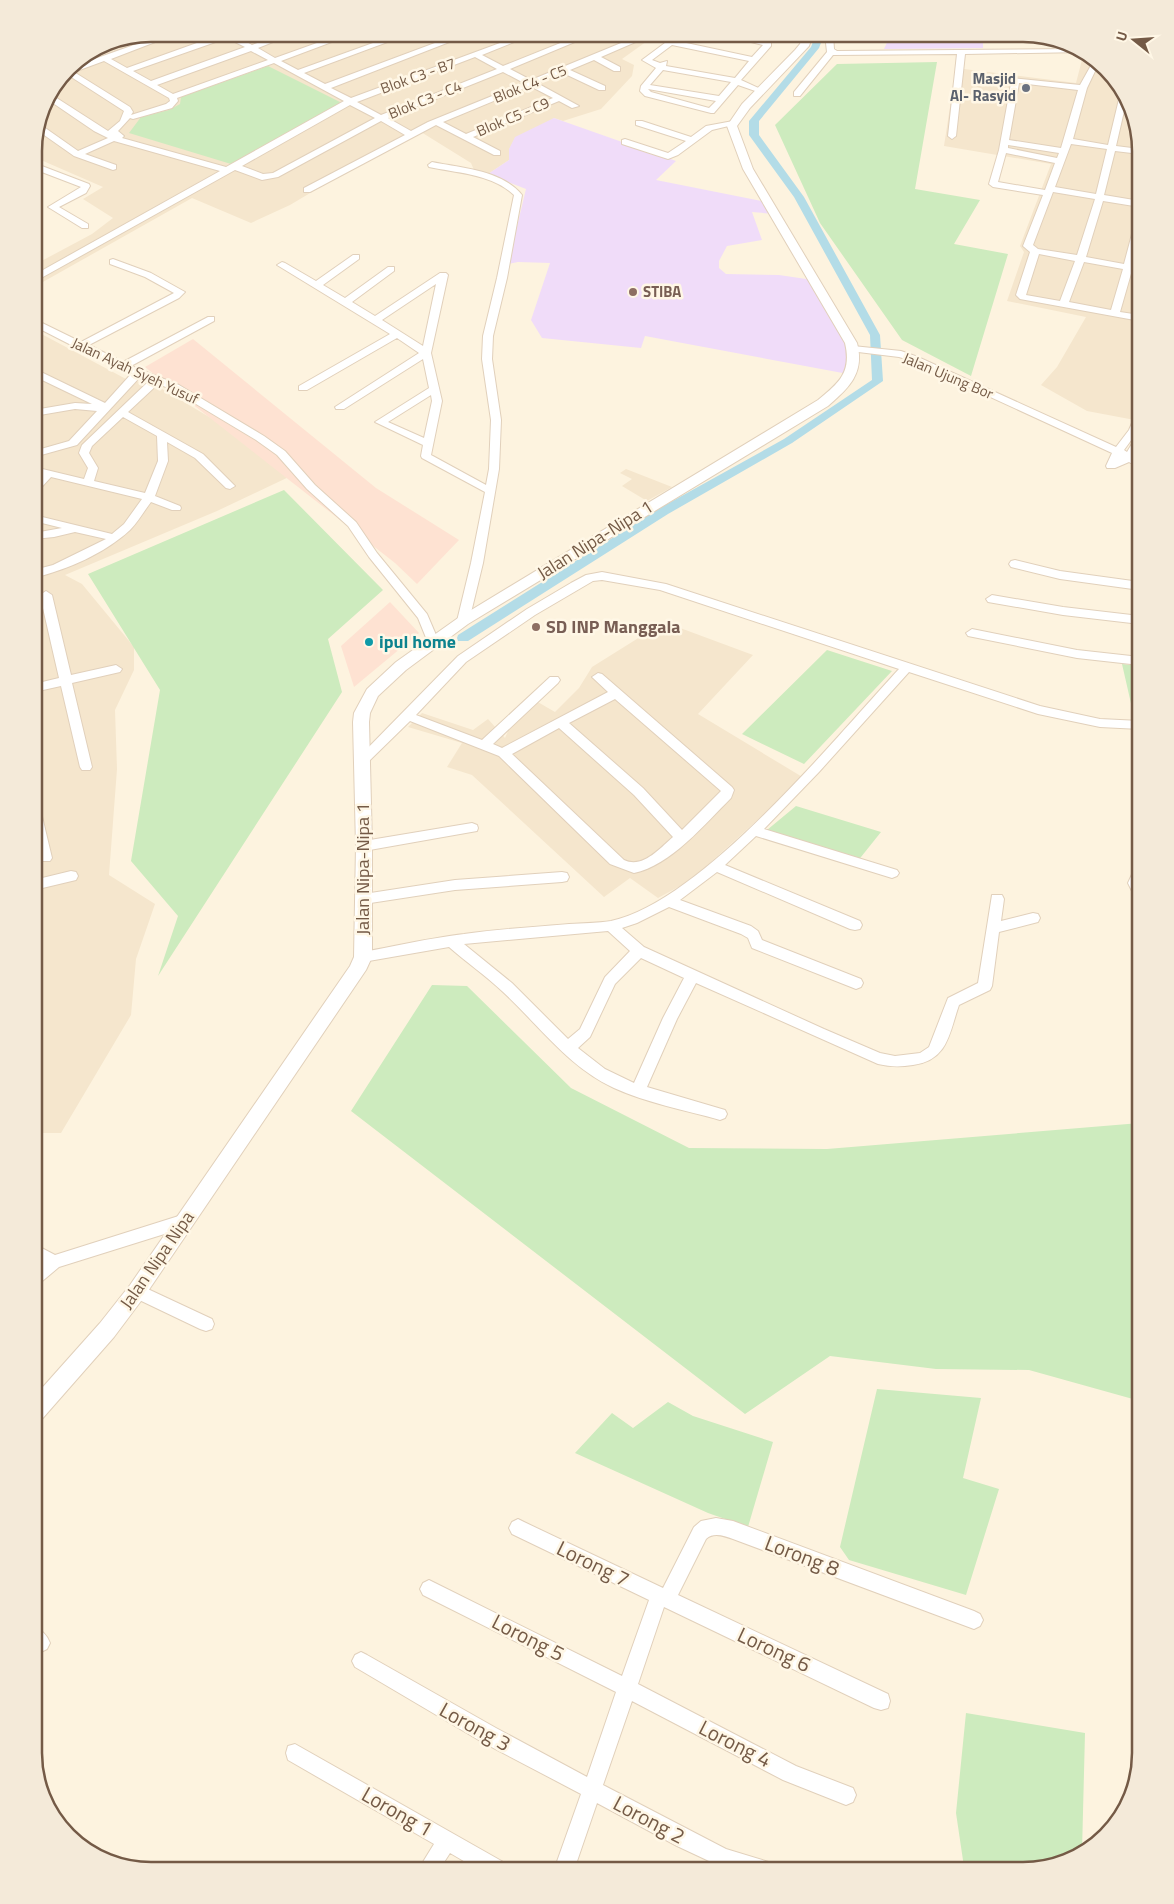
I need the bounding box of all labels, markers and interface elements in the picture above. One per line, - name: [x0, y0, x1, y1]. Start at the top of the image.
- north arrow: [1109, 15, 1159, 65]
- text: U: [1110, 29, 1132, 44]
- street label: Blok C3 - B7: [377, 51, 459, 100]
- street label: Blok C4 - C5: [490, 58, 570, 109]
- place label: Masjid Al- Rasyid: [950, 67, 1016, 107]
- street label: Blok C3 - C4: [385, 74, 465, 125]
- marker: Masjid Al- Rasyid: [1020, 82, 1032, 94]
- street label: Blok C5 - C9: [473, 91, 553, 142]
- place label: STIBA: [643, 280, 681, 303]
- marker: STIBA: [627, 286, 639, 298]
- street label: Jalan Ayah Syeh Yusuf: [68, 331, 203, 410]
- street label: Jalan Ujung Bor: [899, 346, 997, 405]
- street label: Jalan Nipa-Nipa 1: [532, 493, 658, 586]
- place label: SD INP Manggala: [546, 613, 681, 640]
- marker: SD INP Manggala: [530, 621, 542, 633]
- place label: ipul home: [379, 628, 456, 655]
- marker: ipul home: [363, 636, 375, 648]
- street label: Jalan Nipa-Nipa 1: [349, 803, 376, 935]
- street label: Jalan Nipa Nipa: [113, 1205, 200, 1314]
- street label: Lorong 8: [760, 1526, 845, 1584]
- street label: Lorong 7: [552, 1532, 635, 1594]
- street label: Lorong 5: [487, 1605, 570, 1669]
- street label: Lorong 6: [732, 1618, 816, 1680]
- street label: Lorong 3: [434, 1693, 517, 1759]
- street label: Lorong 4: [694, 1711, 777, 1775]
- street label: Lorong 1: [356, 1778, 439, 1844]
- street label: Lorong 2: [608, 1787, 691, 1851]

